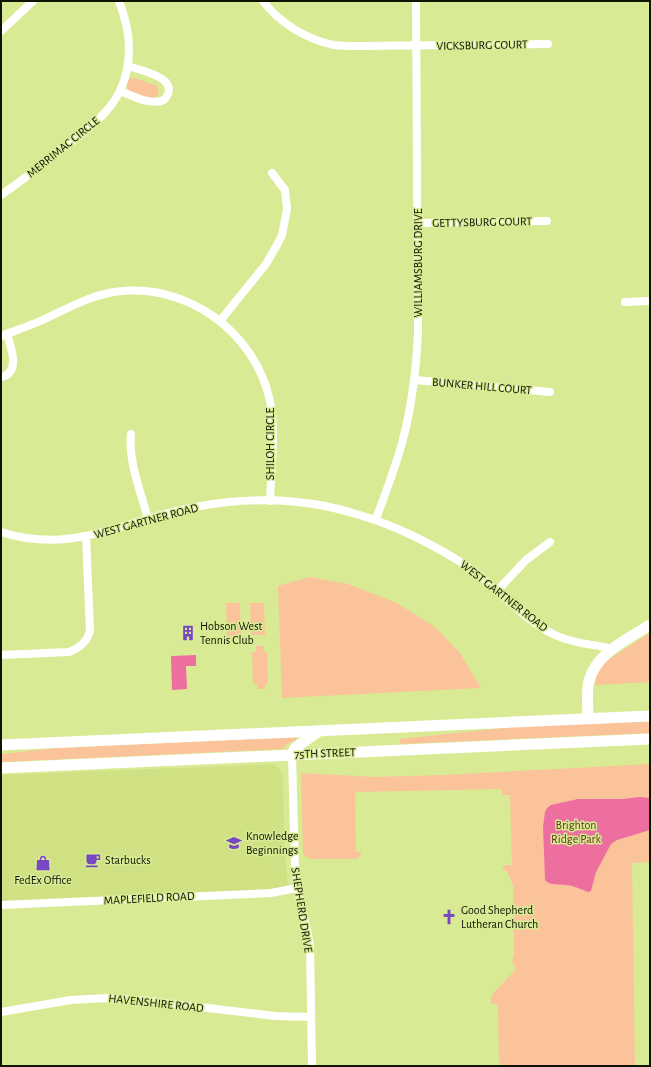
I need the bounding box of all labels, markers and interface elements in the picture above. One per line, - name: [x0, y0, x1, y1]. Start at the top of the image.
- street label: VICKSBURG COURT: [436, 38, 528, 52]
- street label: MERRIMAC CIRCLE: [25, 114, 102, 180]
- street label: WILLIAMSBURG DRIVE: [412, 208, 424, 317]
- street label: GETTYSBURG COURT: [432, 215, 532, 229]
- street label: BUNKER HILL COURT: [432, 376, 532, 396]
- street label: SHILOH CIRCLE: [264, 408, 276, 480]
- street label: WEST GARTNER ROAD: [93, 501, 200, 541]
- street label: WEST GARTNER ROAD: [458, 558, 550, 634]
- place label: Hobson West Tennis Club: [200, 620, 263, 646]
- building icon: Hobson West Tennis Club: [179, 624, 197, 642]
- street label: 75TH STREET: [294, 746, 356, 760]
- park label: Brighton Ridge Park: [551, 819, 601, 845]
- place label: Knowledge Beginnings: [246, 830, 299, 856]
- school or university icon: Knowledge Beginnings: [225, 834, 243, 852]
- cafe icon: Starbucks: [84, 851, 102, 869]
- shop icon: FedEx Office: [34, 854, 52, 872]
- place label: Starbucks: [105, 854, 151, 866]
- street label: SHEPHERD DRIVE: [289, 866, 315, 954]
- place label: FedEx Office: [14, 874, 72, 886]
- street label: MAPLEFIELD ROAD: [103, 890, 195, 906]
- place label: Good Shepherd Lutheran Church: [461, 904, 538, 930]
- church icon: Good Shepherd Lutheran Church: [440, 908, 458, 926]
- street label: HAVENSHIRE ROAD: [108, 992, 205, 1014]

